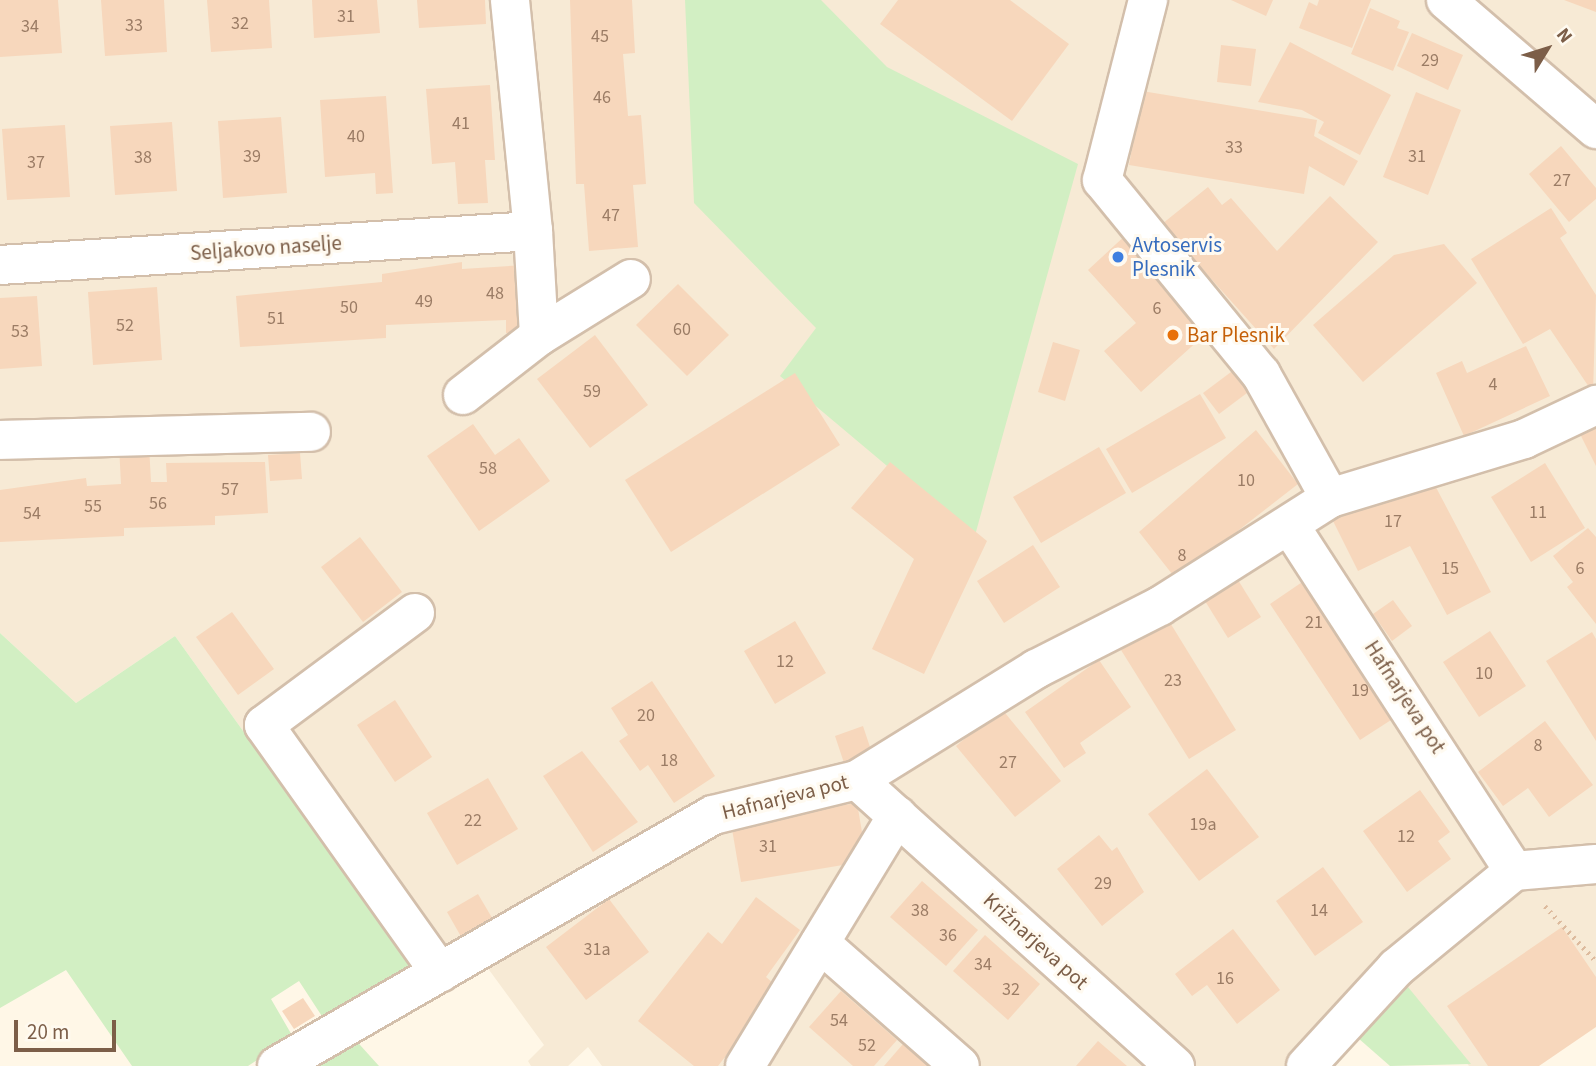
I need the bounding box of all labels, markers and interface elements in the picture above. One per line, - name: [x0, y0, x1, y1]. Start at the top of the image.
- house number: 31: [337, 6, 355, 28]
- house number: 32: [231, 13, 249, 35]
- north arrow: [1512, 14, 1582, 84]
- house number: 33: [125, 15, 143, 37]
- house number: 34: [21, 16, 39, 38]
- text: N: [1549, 22, 1578, 49]
- house number: 45: [591, 26, 609, 48]
- house number: 29: [1421, 50, 1439, 72]
- house number: 46: [593, 87, 611, 109]
- house number: 41: [452, 113, 470, 135]
- house number: 40: [347, 126, 365, 148]
- house number: 33: [1225, 137, 1243, 159]
- house number: 39: [243, 146, 261, 168]
- house number: 31: [1408, 146, 1426, 168]
- house number: 38: [134, 147, 152, 169]
- house number: 37: [27, 152, 45, 174]
- house number: 27: [1553, 170, 1571, 192]
- house number: 47: [602, 205, 620, 227]
- street label: Seljakovo naselje: [189, 230, 343, 266]
- place label: Avtoservis Plesnik: [1132, 232, 1222, 282]
- marker: Avtoservis Plesnik: [1110, 249, 1126, 265]
- house number: 48: [486, 283, 504, 305]
- house number: 49: [415, 291, 433, 313]
- house number: 50: [340, 297, 358, 319]
- house number: 6: [1153, 298, 1161, 320]
- house number: 51: [267, 308, 285, 330]
- house number: 52: [116, 315, 134, 337]
- house number: 60: [673, 319, 691, 341]
- house number: 53: [11, 321, 29, 343]
- place label: Bar Plesnik: [1187, 322, 1285, 348]
- marker: Bar Plesnik: [1165, 327, 1181, 343]
- house number: 4: [1489, 374, 1497, 396]
- house number: 59: [583, 381, 601, 403]
- house number: 58: [479, 458, 497, 480]
- house number: 10: [1237, 470, 1255, 492]
- house number: 57: [221, 479, 239, 501]
- house number: 56: [149, 493, 167, 515]
- house number: 55: [84, 496, 102, 518]
- house number: 11: [1529, 502, 1547, 524]
- house number: 54: [23, 503, 41, 525]
- house number: 17: [1384, 511, 1402, 533]
- house number: 8: [1178, 545, 1186, 567]
- house number: 15: [1441, 558, 1459, 580]
- house number: 6: [1576, 558, 1584, 580]
- house number: 21: [1305, 612, 1323, 634]
- street label: Hafnarjeva pot: [1359, 636, 1451, 758]
- house number: 12: [776, 651, 794, 673]
- house number: 10: [1475, 663, 1493, 685]
- house number: 23: [1164, 670, 1182, 692]
- house number: 19: [1351, 680, 1369, 702]
- house number: 20: [637, 705, 655, 727]
- house number: 8: [1534, 735, 1542, 757]
- house number: 18: [660, 750, 678, 772]
- house number: 27: [999, 752, 1017, 774]
- street label: Hafnarjeva pot: [719, 769, 851, 825]
- house number: 22: [464, 810, 482, 832]
- house number: 19a: [1190, 814, 1216, 836]
- house number: 12: [1397, 826, 1415, 848]
- house number: 31: [759, 836, 777, 858]
- house number: 29: [1094, 873, 1112, 895]
- street label: Križnarjeva pot: [978, 887, 1094, 995]
- house number: 38: [911, 900, 929, 922]
- house number: 14: [1310, 900, 1328, 922]
- house number: 36: [939, 925, 957, 947]
- house number: 31a: [584, 939, 610, 961]
- house number: 34: [974, 954, 992, 976]
- house number: 16: [1216, 968, 1234, 990]
- house number: 32: [1002, 979, 1020, 1001]
- scale bar: [18, 1006, 119, 1050]
- house number: 54: [830, 1010, 848, 1032]
- text: 20 m: [27, 1017, 69, 1047]
- house number: 52: [858, 1035, 876, 1057]

